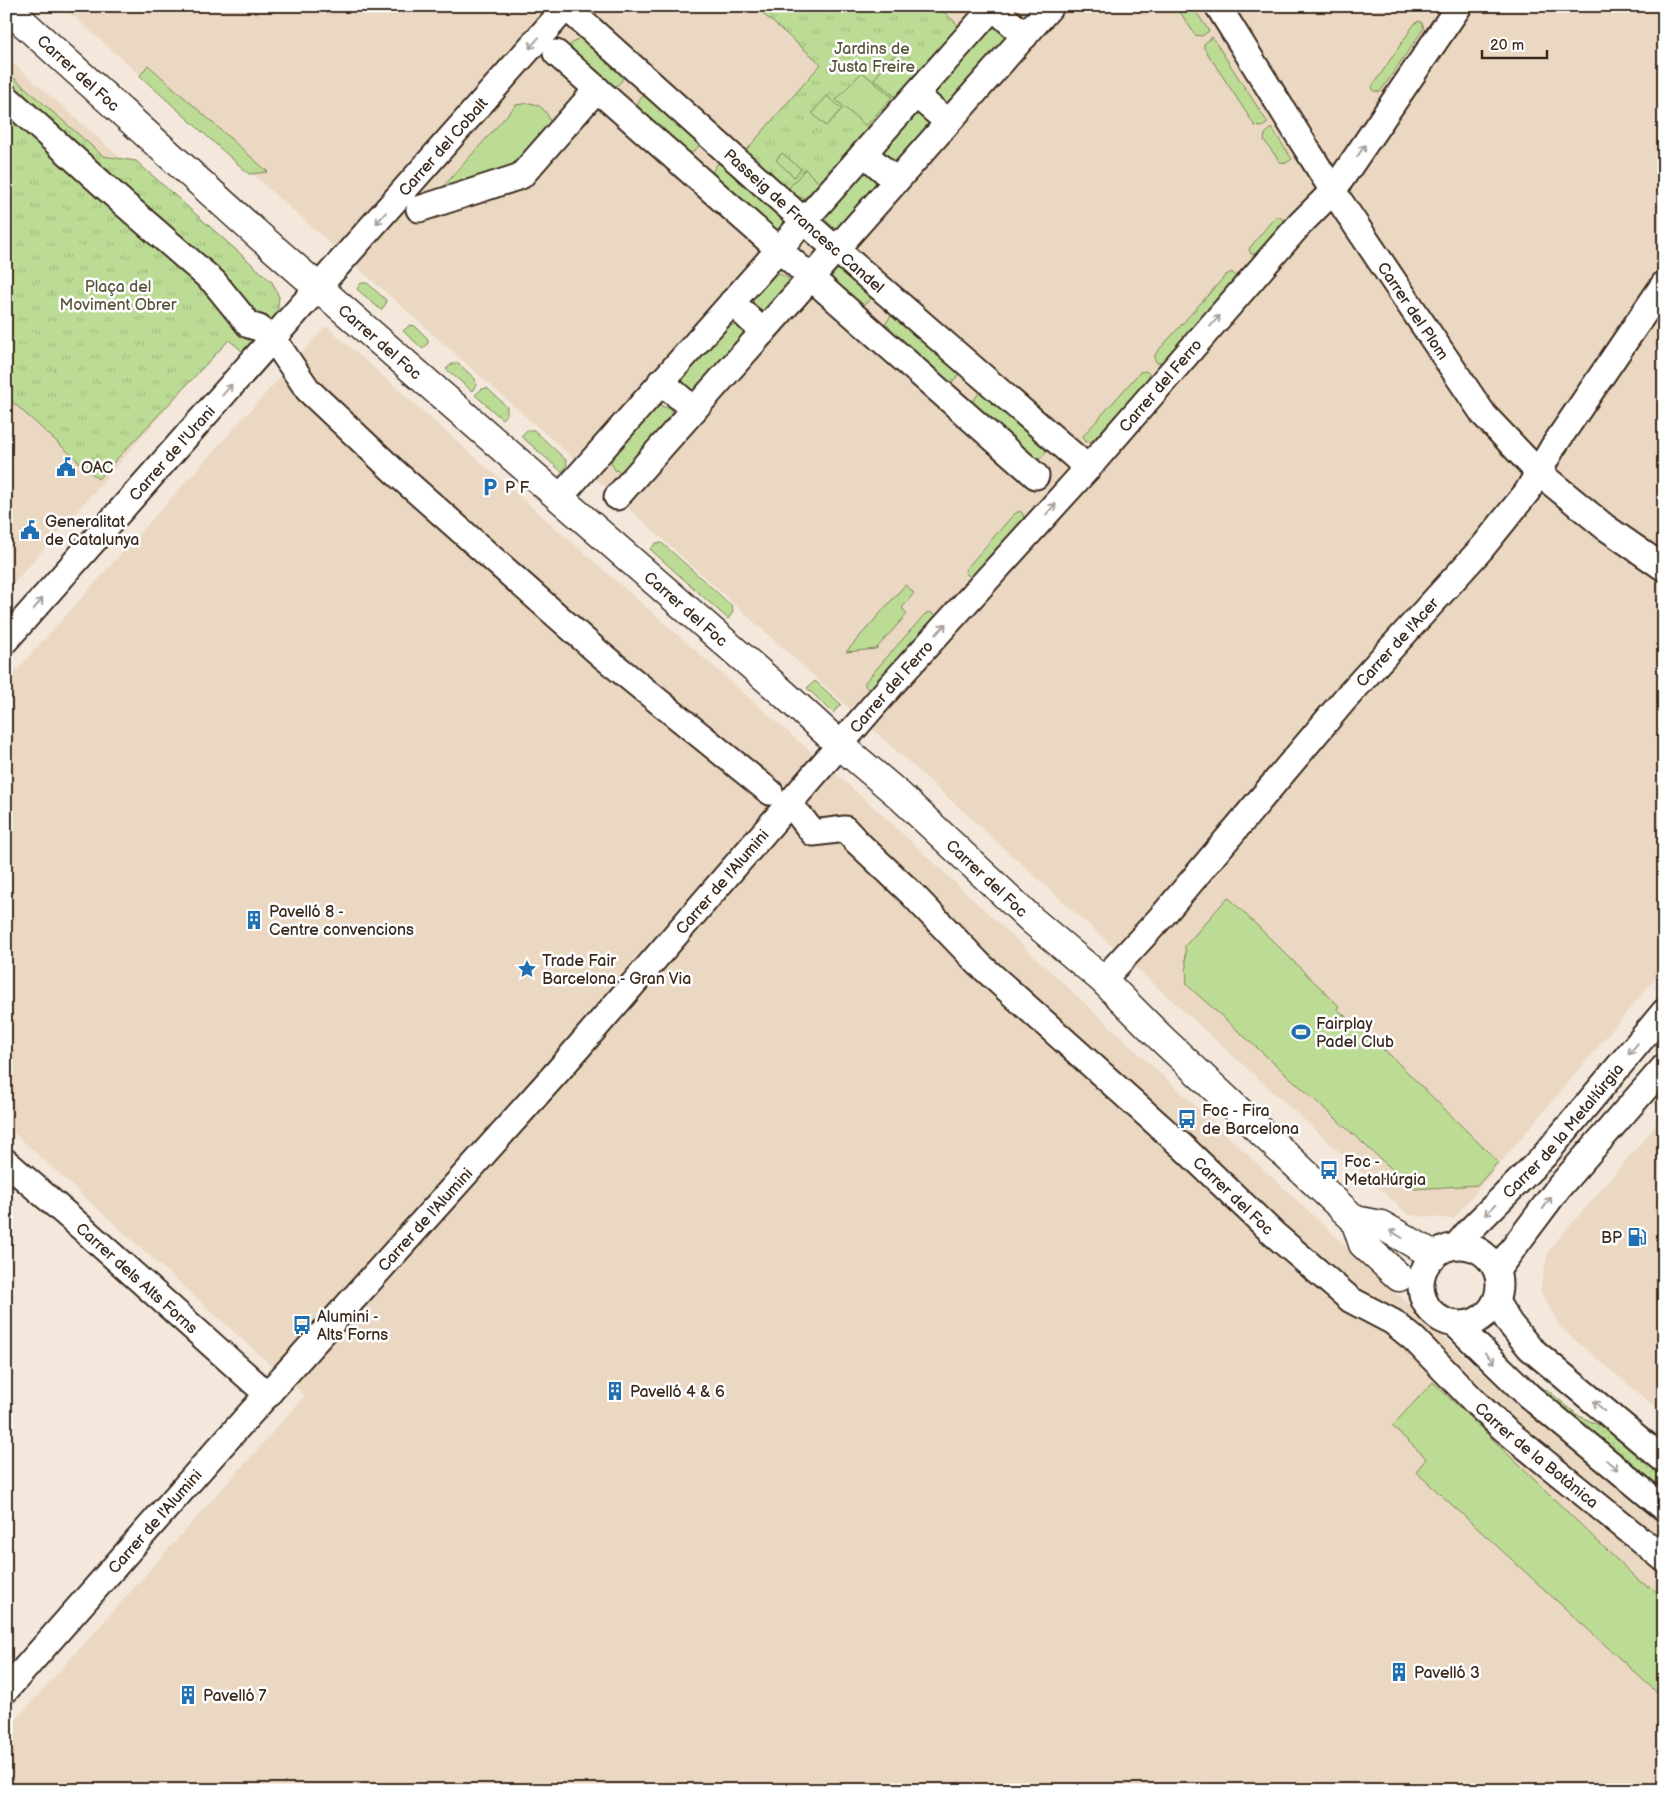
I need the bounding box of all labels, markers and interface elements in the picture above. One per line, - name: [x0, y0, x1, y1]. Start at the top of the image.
- scale bar: [1482, 28, 1548, 60]
- street label: Carrer del Foc: [33, 32, 123, 116]
- one-way arrow: [529, 36, 540, 49]
- text: 20 m: [1490, 36, 1524, 55]
- park label: Jardins de Justa Freire: [829, 40, 916, 77]
- street label: Carrer del Cobalt: [395, 94, 492, 201]
- one-way arrow: [1356, 144, 1366, 158]
- street label: Passeig de Francesc Candel: [719, 145, 887, 298]
- one-way arrow: [375, 211, 387, 224]
- street label: Carrer del Plom: [1373, 259, 1452, 364]
- park label: Plaça del Moviment Obrer: [59, 278, 177, 315]
- street label: Carrer del Foc: [334, 301, 425, 384]
- one-way arrow: [1210, 315, 1221, 328]
- street label: Carrer del Ferro: [1116, 336, 1207, 436]
- one-way arrow: [221, 383, 233, 396]
- street label: Carrer de l'Urani: [126, 402, 220, 505]
- public building icon: OAC: [55, 456, 77, 478]
- place label: OAC: [81, 459, 113, 478]
- parking icon: P F: [479, 476, 501, 498]
- place label: P F: [505, 479, 529, 498]
- one-way arrow: [1045, 503, 1057, 516]
- place label: Generalitat de Catalunya: [45, 513, 139, 550]
- public building icon: Generalitat de Catalunya: [19, 519, 41, 541]
- street label: Carrer del Foc: [640, 568, 731, 651]
- street label: Carrer de l'Acer: [1353, 594, 1443, 691]
- one-way arrow: [33, 597, 44, 610]
- one-way arrow: [935, 623, 947, 636]
- street label: Carrer del Ferro: [846, 637, 938, 738]
- street label: Carrer de l'Alumini: [672, 826, 774, 939]
- street label: Carrer del Foc: [942, 836, 1031, 922]
- place label: Pavelló 8 - Centre convencions: [269, 903, 414, 940]
- building icon: Pavelló 8 - Centre convencions: [243, 909, 265, 931]
- place label: Trade Fair Barcelona - Gran Via: [542, 952, 691, 989]
- place icon: Trade Fair Barcelona - Gran Via: [516, 958, 538, 980]
- place label: Fairplay Padel Club: [1316, 1015, 1394, 1052]
- sports icon: Fairplay Padel Club: [1290, 1021, 1312, 1043]
- one-way arrow: [1627, 1042, 1638, 1055]
- street label: Carrer de la Metal·lúrgia: [1499, 1060, 1628, 1203]
- place label: Foc - Fira de Barcelona: [1202, 1102, 1299, 1139]
- bus stop icon: Foc - Fira de Barcelona: [1176, 1108, 1198, 1130]
- street label: Carrer del Foc: [1188, 1153, 1277, 1239]
- place label: Foc - Metal·lúrgia: [1344, 1153, 1426, 1190]
- bus stop icon: Foc - Metal·lúrgia: [1318, 1159, 1340, 1181]
- street label: Carrer de l'Alumini: [374, 1165, 477, 1276]
- one-way arrow: [1542, 1196, 1552, 1210]
- one-way arrow: [1484, 1204, 1496, 1216]
- street label: Carrer dels Alts Forns: [71, 1219, 201, 1338]
- fuel station icon: BP: [1626, 1226, 1648, 1248]
- one-way arrow: [1389, 1229, 1403, 1239]
- place label: BP: [1601, 1229, 1622, 1248]
- place label: Alumini - Alts Forns: [317, 1308, 388, 1345]
- bus stop icon: Alumini - Alts Forns: [291, 1314, 313, 1336]
- one-way arrow: [1484, 1352, 1496, 1364]
- building icon: Pavelló 4 & 6: [604, 1380, 626, 1402]
- place label: Pavelló 4 & 6: [630, 1383, 725, 1402]
- street label: Carrer de la Botànica: [1470, 1399, 1602, 1513]
- one-way arrow: [1593, 1401, 1606, 1412]
- one-way arrow: [1605, 1460, 1618, 1471]
- street label: Carrer de l'Alumini: [105, 1466, 207, 1578]
- building icon: Pavelló 3: [1388, 1661, 1410, 1683]
- place label: Pavelló 3: [1414, 1664, 1480, 1683]
- building icon: Pavelló 7: [177, 1684, 199, 1706]
- place label: Pavelló 7: [203, 1687, 267, 1706]

